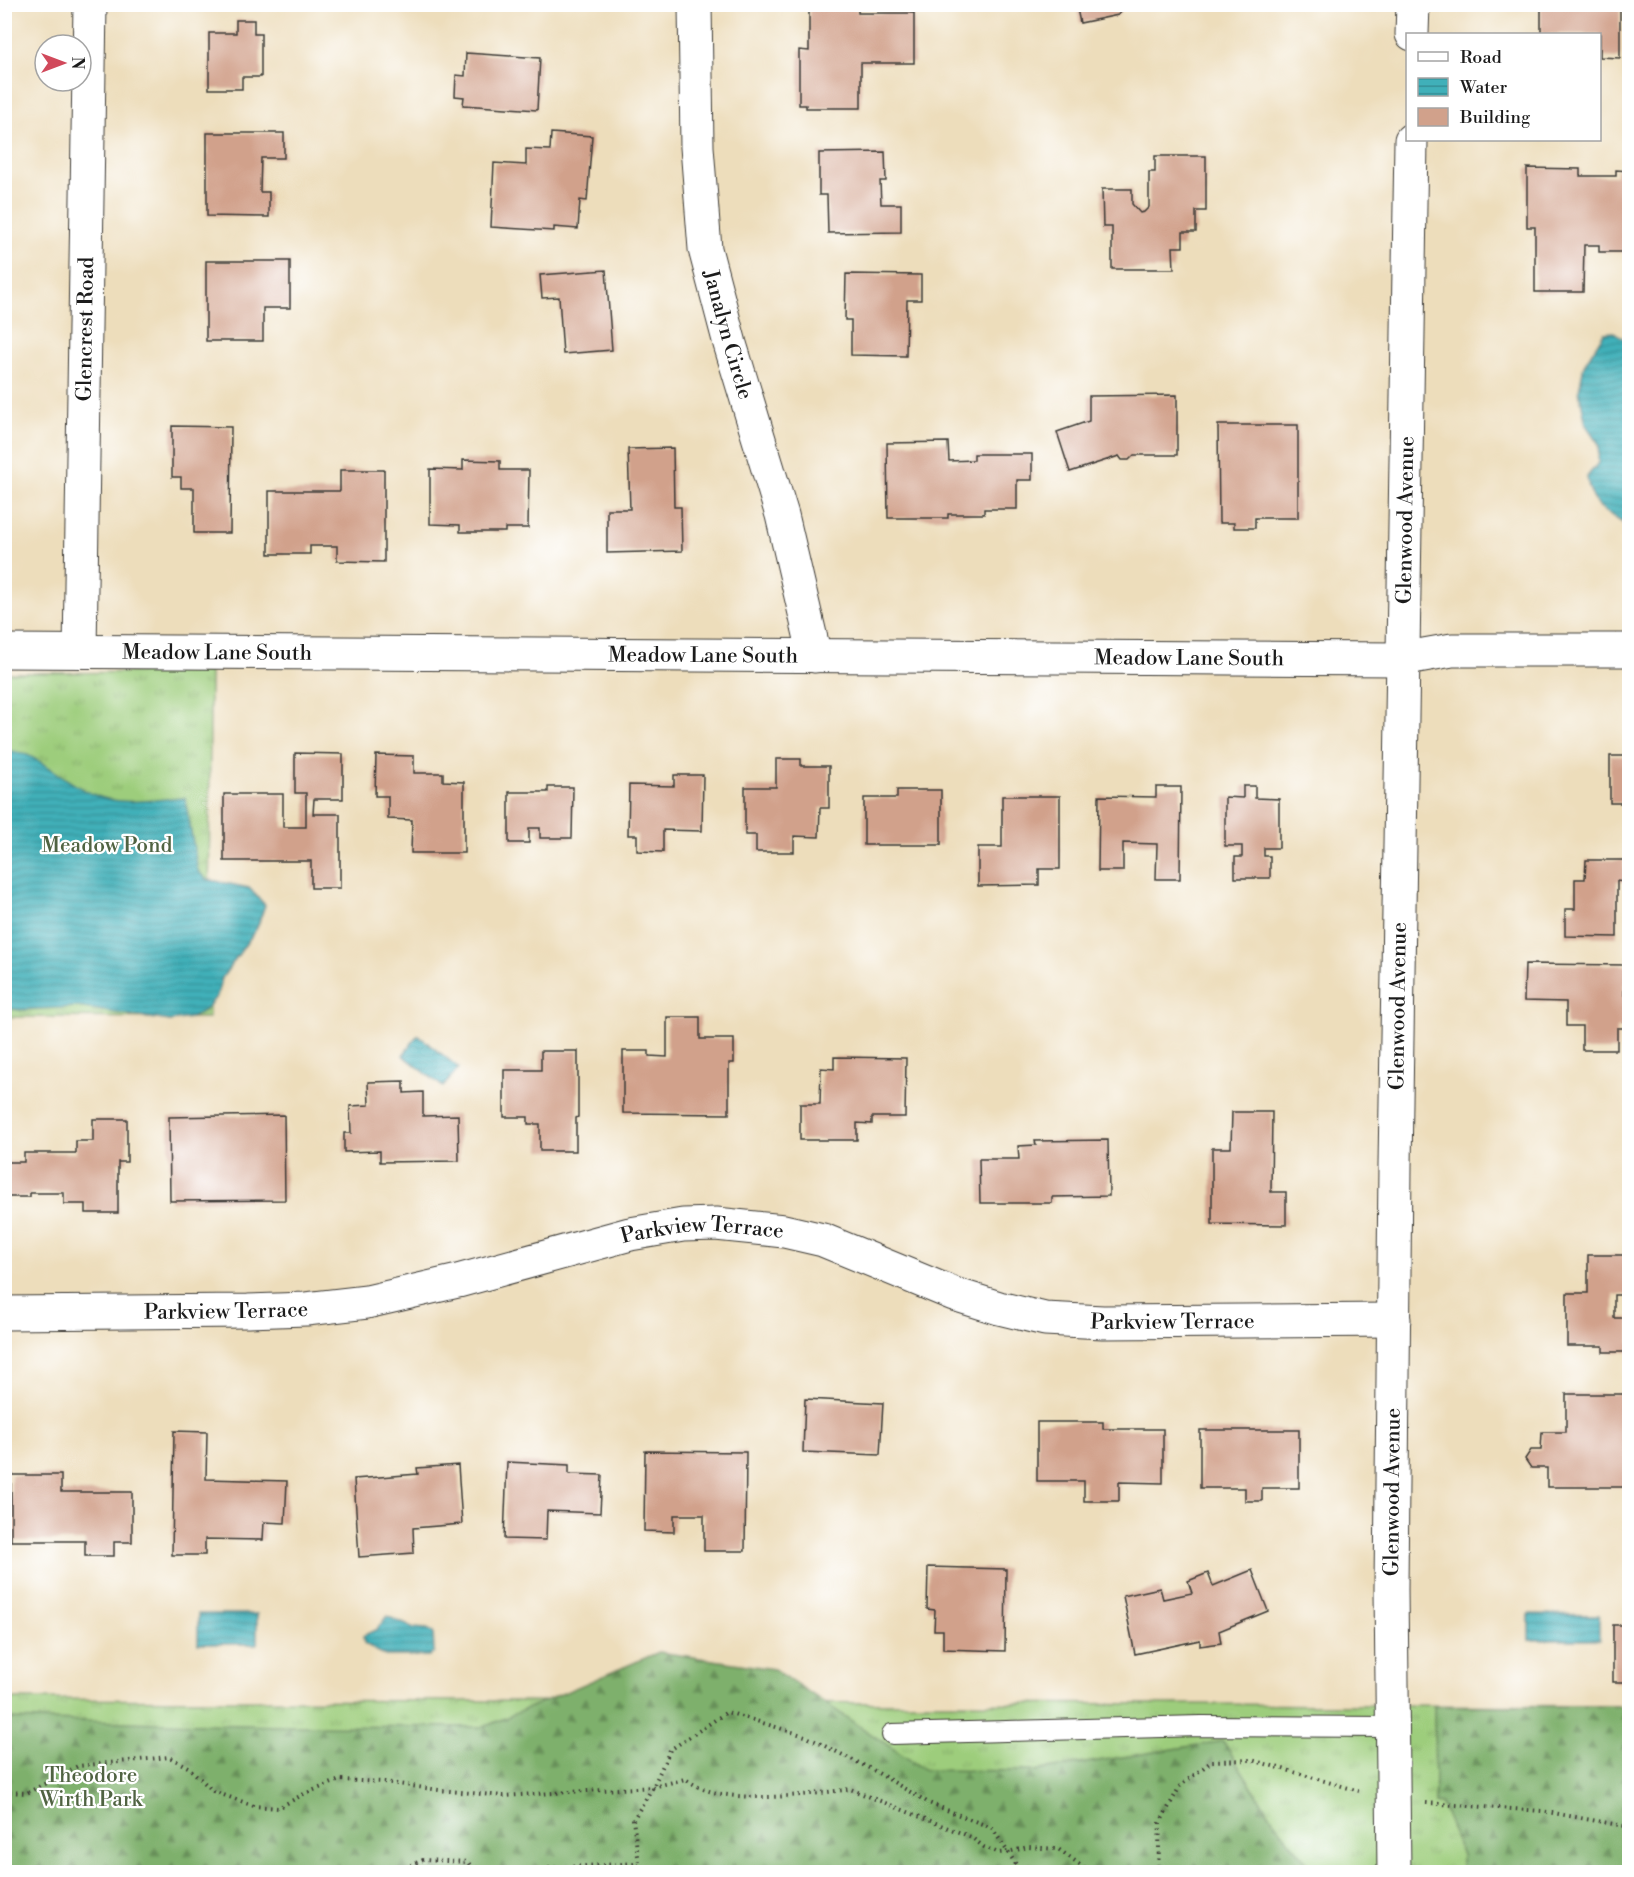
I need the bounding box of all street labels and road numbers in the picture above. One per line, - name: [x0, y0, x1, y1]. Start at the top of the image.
- street label: Glencrest Road: [72, 256, 100, 402]
- street label: Janalyn Circle: [697, 266, 758, 403]
- street label: Glenwood Avenue: [1392, 436, 1420, 604]
- street label: Meadow Lane South: [122, 640, 313, 667]
- street label: Meadow Lane South: [608, 642, 799, 670]
- street label: Meadow Lane South: [1094, 645, 1285, 672]
- street label: Glenwood Avenue: [1384, 922, 1413, 1090]
- street label: Parkview Terrace: [618, 1211, 785, 1250]
- street label: Parkview Terrace: [144, 1297, 309, 1326]
- street label: Parkview Terrace: [1090, 1309, 1255, 1336]
- street label: Glenwood Avenue: [1379, 1408, 1407, 1576]

